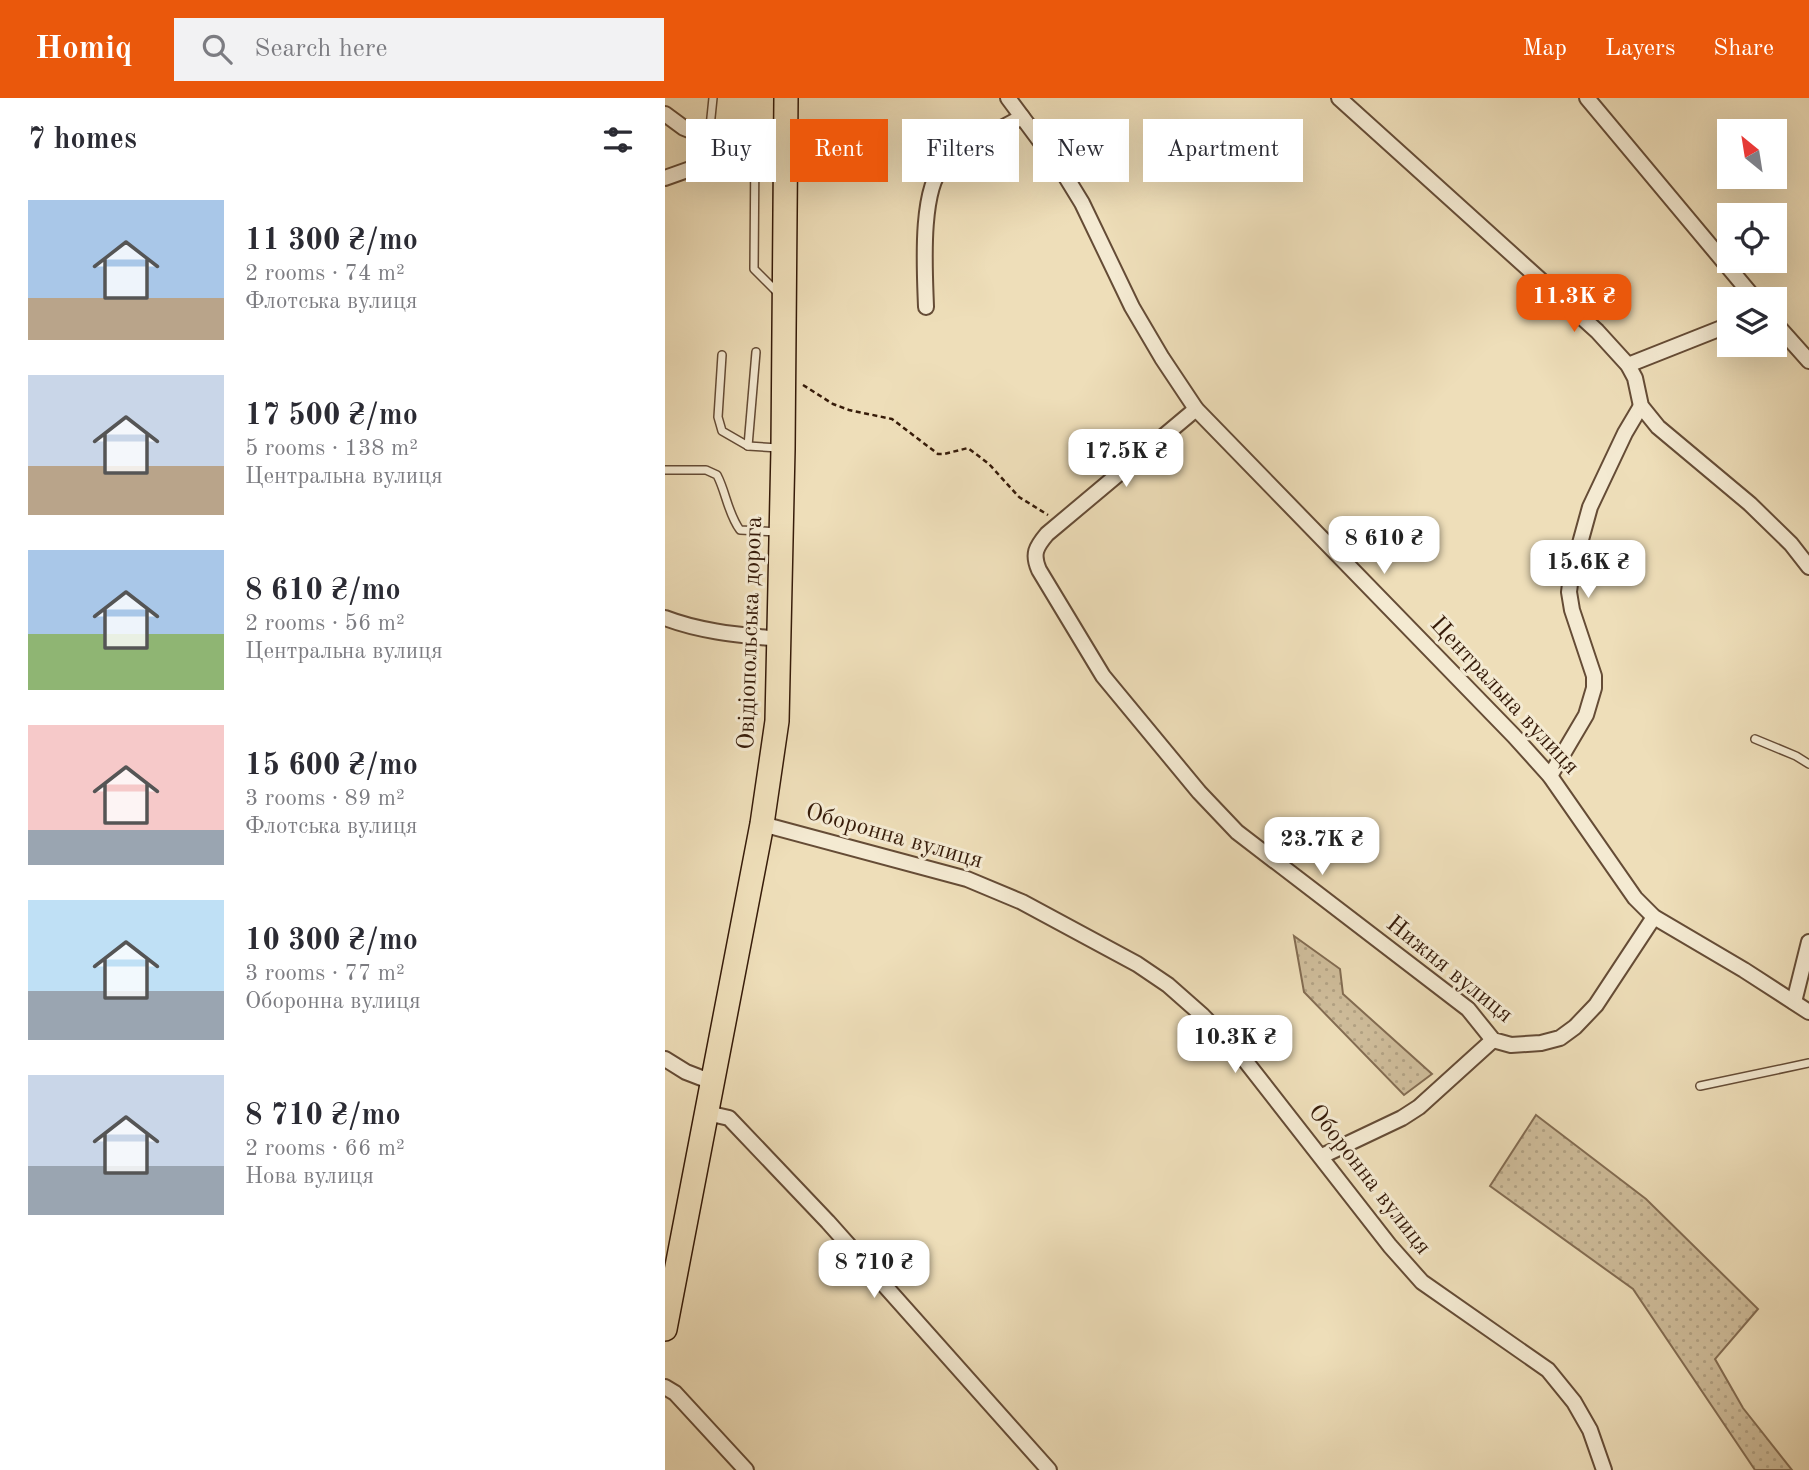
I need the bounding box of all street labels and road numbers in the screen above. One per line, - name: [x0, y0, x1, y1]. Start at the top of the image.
- street label: Овідіопольська дорога: [735, 516, 767, 750]
- street label: Центральна вулиця: [1425, 612, 1583, 780]
- street label: Оборонна вулиця: [803, 800, 985, 874]
- street label: Нижня вулиця: [1381, 912, 1517, 1028]
- street label: Оборонна вулиця: [1303, 1100, 1435, 1260]

